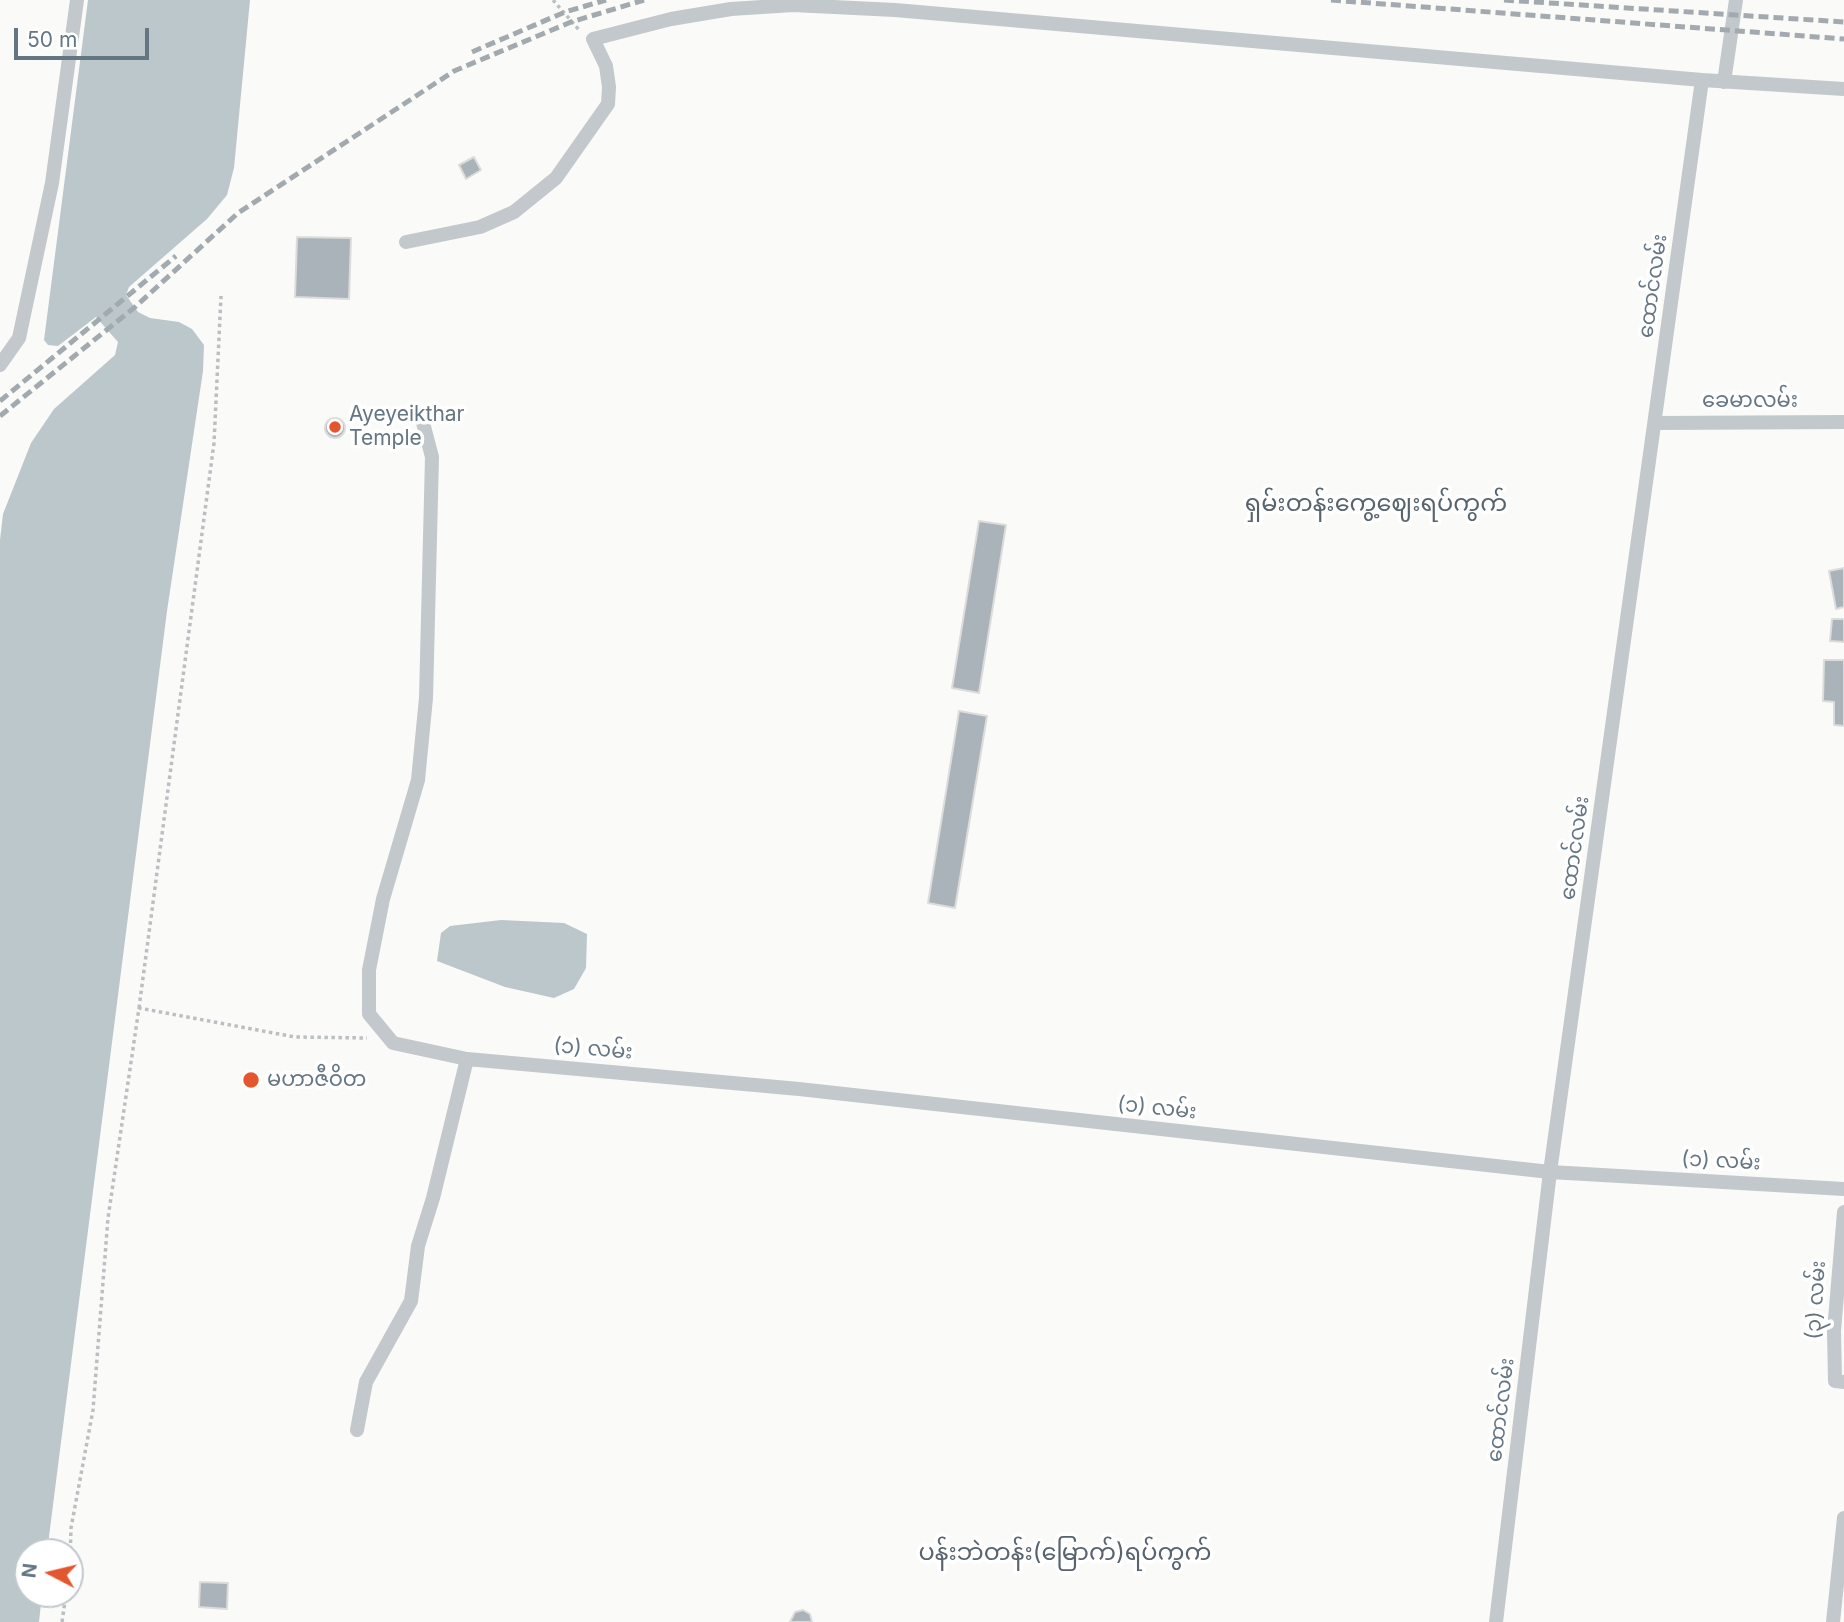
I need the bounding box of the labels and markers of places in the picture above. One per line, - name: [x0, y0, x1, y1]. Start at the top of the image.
- place label: Ayeyeikthar Temple: [349, 402, 465, 452]
- marker: Ayeyeikthar Temple: [327, 419, 343, 435]
- place label: မဟာဇီဝိတ: [267, 1067, 366, 1093]
- marker: မဟာဇီဝိတ: [241, 1070, 261, 1090]

